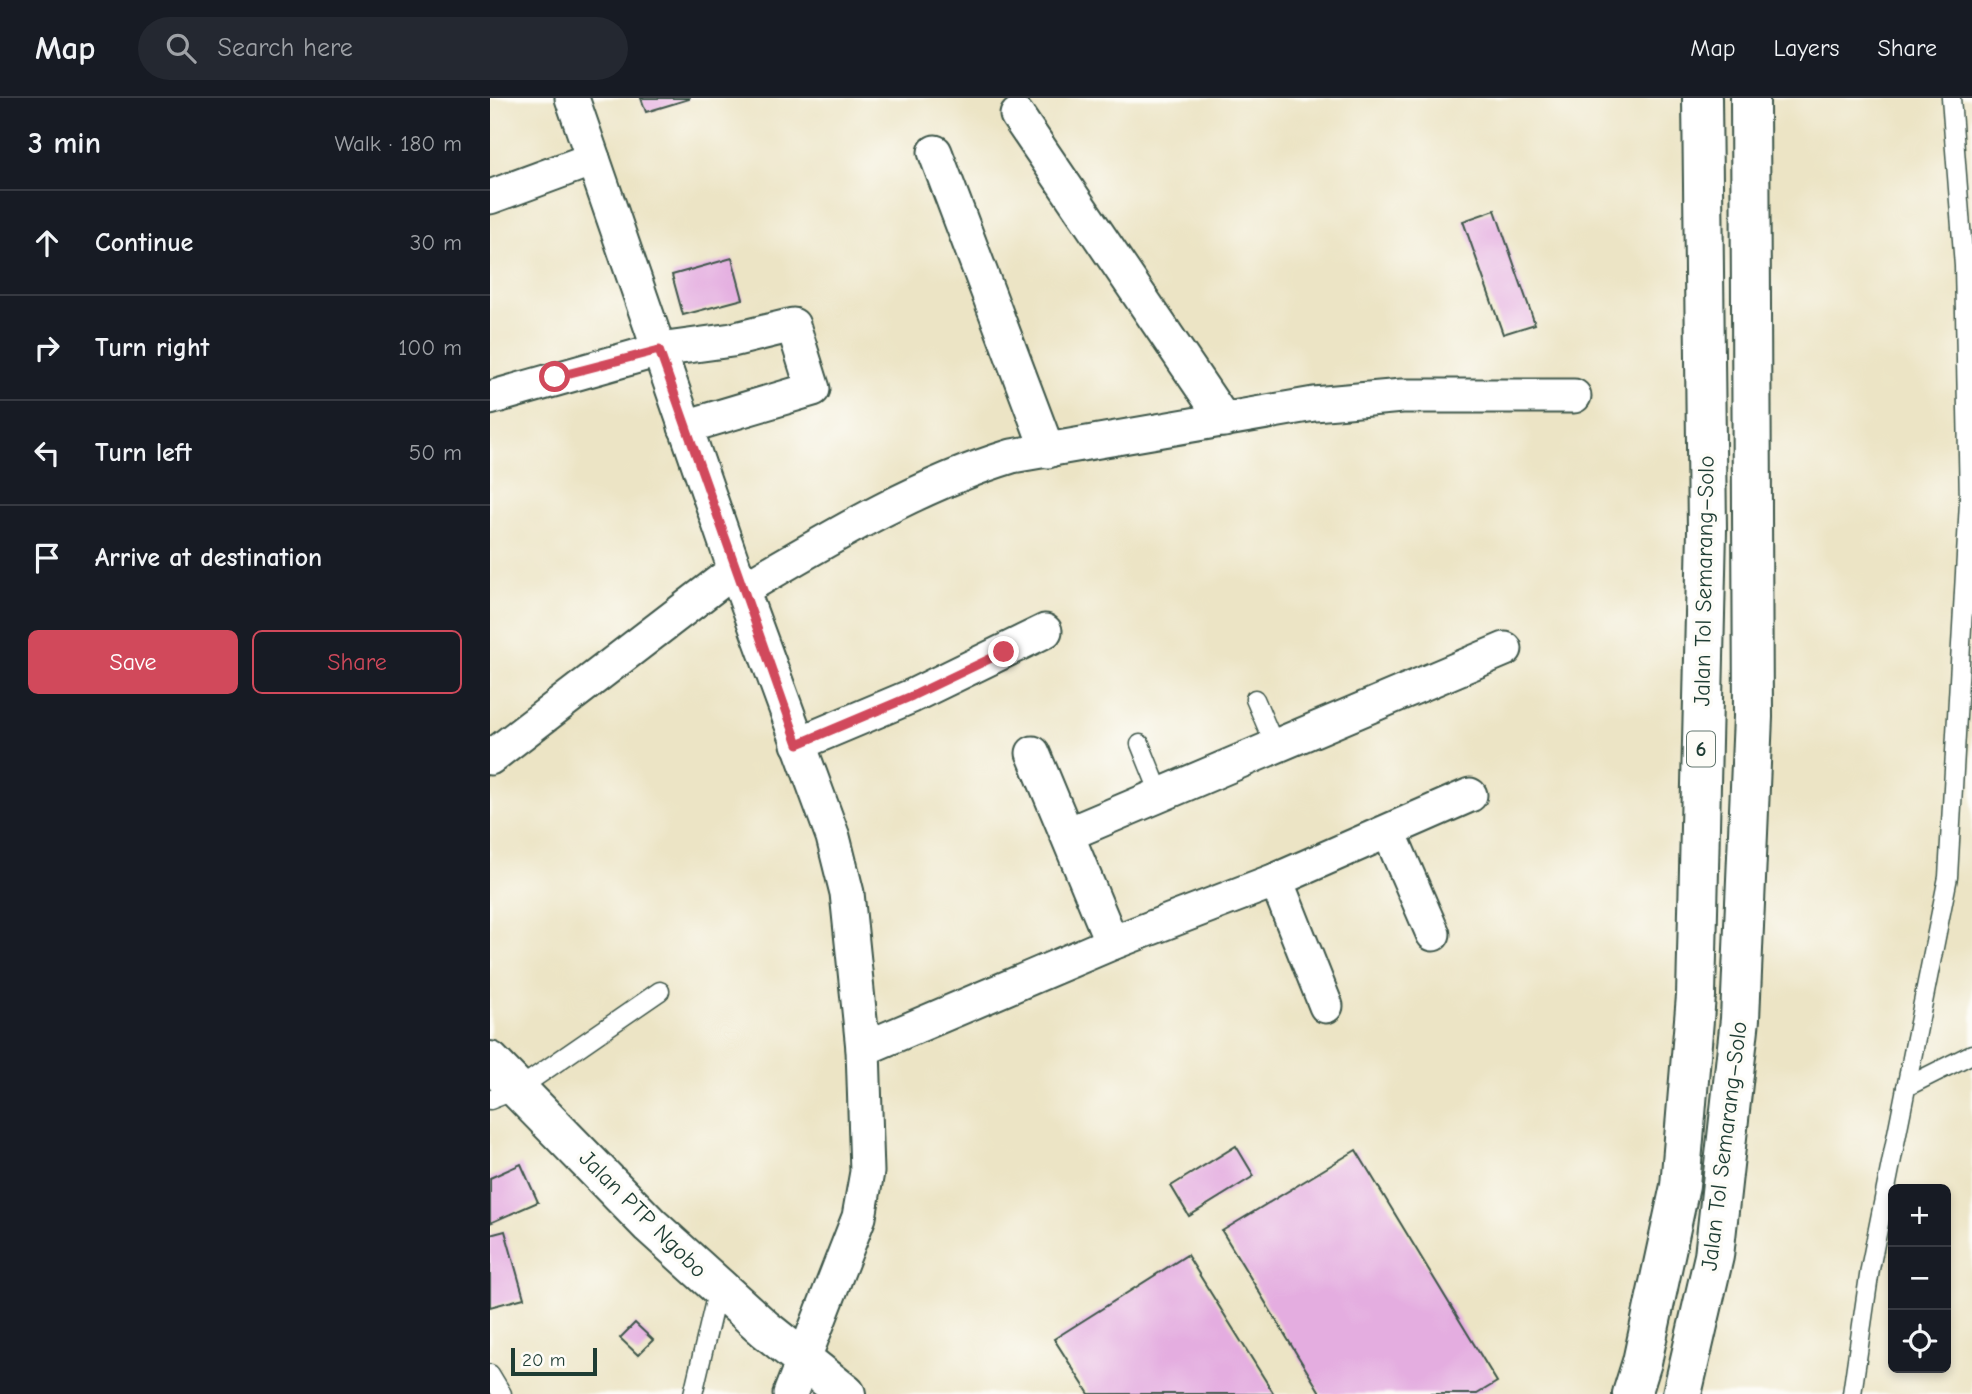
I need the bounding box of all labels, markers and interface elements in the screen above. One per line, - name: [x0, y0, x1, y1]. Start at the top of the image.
- search box: [138, 17, 628, 80]
- text: Map: [35, 29, 96, 67]
- icon: search: [162, 29, 200, 67]
- text: Search here: [218, 33, 353, 63]
- text: Map: [1690, 34, 1736, 62]
- text: Layers: [1774, 34, 1839, 62]
- text: Share: [1877, 34, 1937, 62]
- text: 3 min: [28, 126, 101, 161]
- text: Walk · 180 m: [335, 130, 462, 157]
- icon: ahead: [28, 224, 66, 262]
- text: Continue: [95, 228, 193, 258]
- text: 30 m: [410, 229, 462, 256]
- icon: right: [28, 329, 66, 367]
- text: Turn right: [95, 333, 209, 363]
- text: 100 m: [398, 334, 462, 361]
- route start: [539, 361, 570, 392]
- icon: left: [28, 434, 66, 472]
- text: Turn left: [95, 438, 192, 468]
- text: 50 m: [409, 439, 462, 466]
- street label: Jalan Tol Semarang–Solo: [1688, 455, 1720, 707]
- icon: arrive: [28, 539, 66, 577]
- text: Arrive at destination: [95, 543, 322, 573]
- button: Save: [28, 630, 238, 694]
- button: Share: [252, 630, 462, 694]
- route end: [988, 636, 1019, 667]
- road number: 6: [1687, 732, 1715, 766]
- street label: Jalan Tol Semarang–Solo: [1695, 1020, 1753, 1272]
- street label: Jalan PTP Ngobo: [574, 1145, 712, 1283]
- map controls: [1888, 1184, 1951, 1373]
- button: +: [1888, 1184, 1951, 1247]
- button: −: [1888, 1247, 1951, 1310]
- button: locate: [1888, 1310, 1951, 1373]
- scale bar: [511, 1345, 597, 1377]
- text: 20 m: [522, 1349, 566, 1371]

